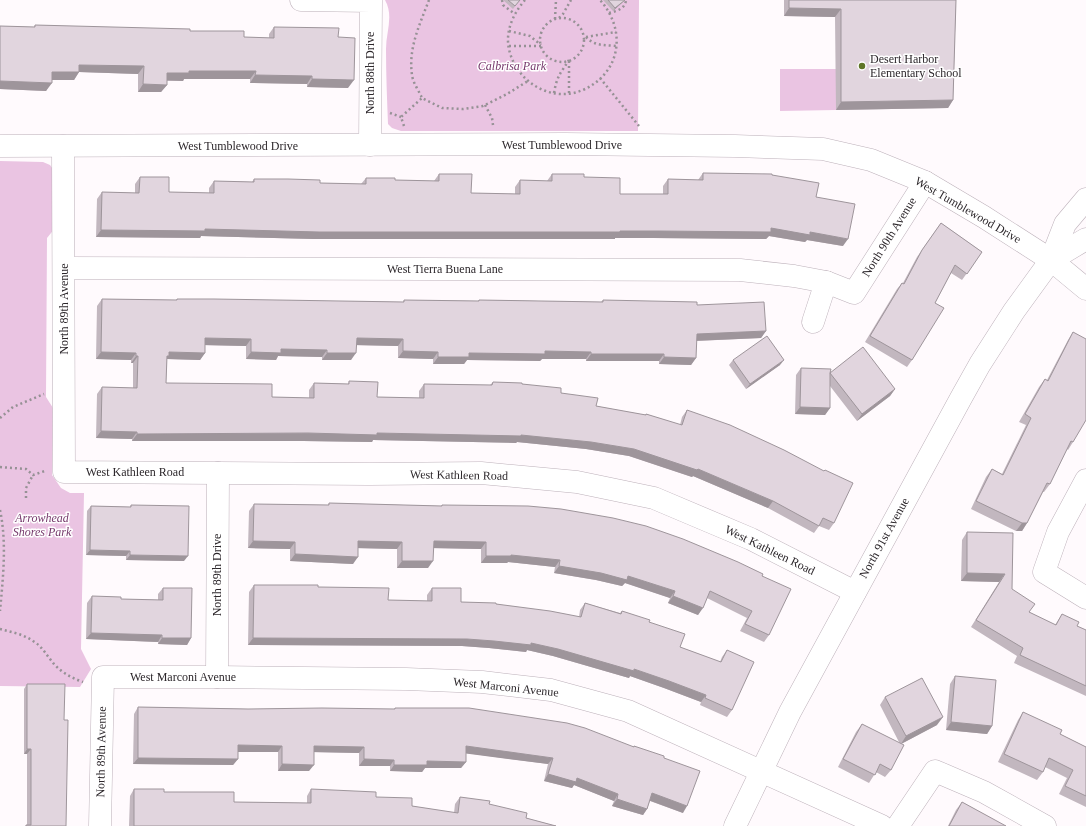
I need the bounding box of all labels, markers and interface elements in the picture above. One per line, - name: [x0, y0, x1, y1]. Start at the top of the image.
- street label: North 88th Drive: [363, 32, 377, 114]
- place label: Desert Harbor Elementary School: [870, 52, 962, 80]
- park label: Calbrisa Park: [478, 59, 547, 73]
- marker: Desert Harbor Elementary School: [857, 61, 867, 71]
- street label: West Tumblewood Drive: [502, 138, 622, 152]
- street label: West Tumblewood Drive: [178, 139, 298, 153]
- street label: West Tumblewood Drive: [912, 174, 1024, 246]
- street label: North 90th Avenue: [859, 195, 919, 279]
- street label: West Tierra Buena Lane: [387, 262, 503, 276]
- street label: North 89th Avenue: [57, 263, 71, 355]
- street label: West Kathleen Road: [86, 465, 184, 479]
- street label: West Kathleen Road: [410, 467, 508, 483]
- street label: North 91st Avenue: [856, 495, 912, 581]
- park label: Arrowhead Shores Park: [13, 511, 72, 539]
- street label: West Kathleen Road: [723, 522, 817, 578]
- street label: North 89th Drive: [210, 534, 224, 616]
- street label: West Marconi Avenue: [130, 670, 236, 684]
- street label: West Marconi Avenue: [452, 674, 560, 700]
- street label: North 89th Avenue: [93, 706, 109, 798]

